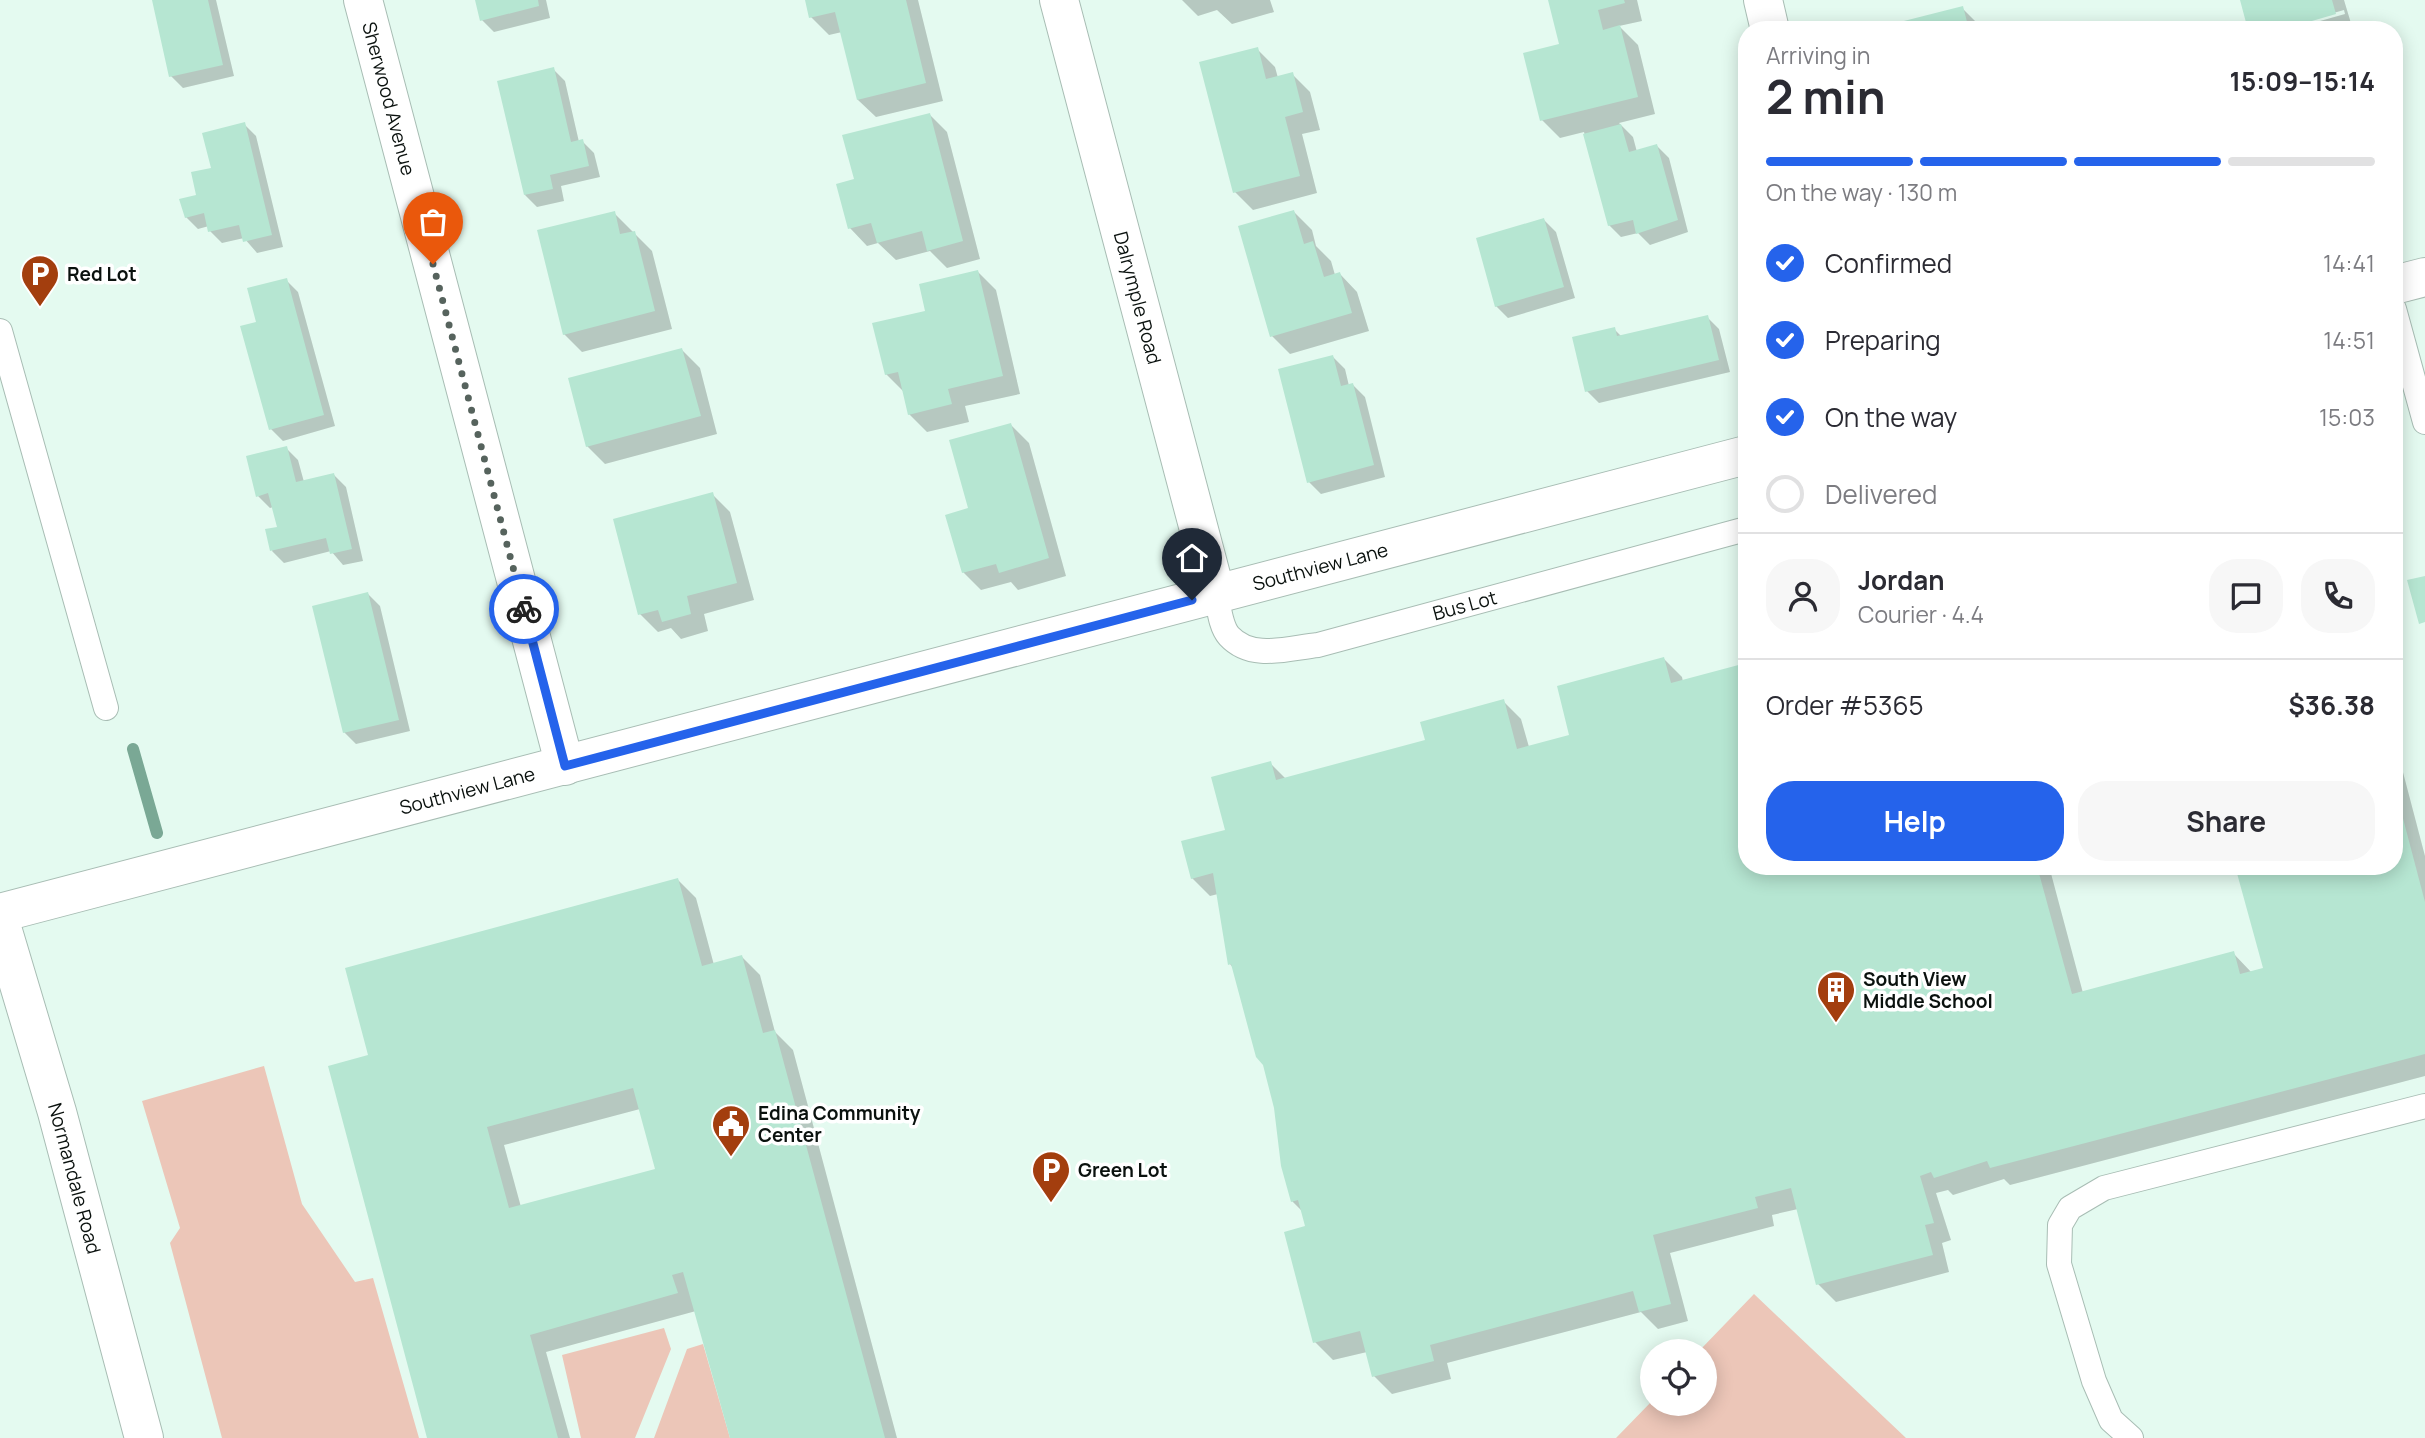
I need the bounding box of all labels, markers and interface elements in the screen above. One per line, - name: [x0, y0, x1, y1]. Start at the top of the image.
- street label: Sherwood Avenue: [356, 19, 422, 178]
- text: Arriving in: [1766, 39, 1871, 71]
- text: 15:09–15:14: [2230, 63, 2375, 99]
- text: 2 min: [1766, 65, 1886, 128]
- text: On the way · 130 m: [1766, 176, 1957, 208]
- pin: [403, 192, 463, 264]
- icon: bag: [414, 203, 452, 241]
- street label: Dalrymple Road: [1108, 229, 1168, 367]
- icon: check: [1766, 244, 1804, 282]
- text: Confirmed: [1825, 245, 1952, 281]
- text: 14:41: [2323, 247, 2375, 279]
- parking icon: Red Lot: [19, 253, 61, 308]
- place label: Red Lot: [67, 261, 137, 287]
- icon: check: [1766, 321, 1804, 359]
- text: Preparing: [1825, 322, 1941, 358]
- text: 14:51: [2323, 324, 2375, 356]
- icon: check: [1766, 398, 1804, 436]
- text: On the way: [1825, 399, 1957, 435]
- text: 15:03: [2319, 401, 2375, 433]
- text: Delivered: [1825, 476, 1937, 512]
- pin: [1162, 528, 1222, 600]
- street label: Southview Lane: [1250, 536, 1391, 597]
- icon: home: [1173, 539, 1211, 577]
- button: person: [1766, 559, 1840, 633]
- button: chat: [2209, 559, 2283, 633]
- button: phone: [2301, 559, 2375, 633]
- text: Jordan: [1858, 562, 1944, 598]
- courier: [489, 574, 559, 644]
- street label: Bus Lot: [1430, 584, 1500, 626]
- icon: bike: [505, 590, 543, 628]
- text: Courier · 4.4: [1858, 598, 1984, 630]
- text: Order #5365: [1766, 687, 1924, 723]
- text: $36.38: [2288, 687, 2375, 723]
- street label: Southview Lane: [397, 760, 538, 821]
- button: Help: [1766, 781, 2064, 861]
- button: Share: [2078, 781, 2375, 861]
- place label: South View Middle School: [1863, 966, 1993, 1014]
- building icon: South View Middle School: [1815, 969, 1857, 1024]
- street label: Normandale Road: [42, 1100, 107, 1257]
- place label: Edina Community Center: [758, 1100, 921, 1148]
- public building icon: Edina Community Center: [710, 1103, 752, 1158]
- parking icon: Green Lot: [1030, 1149, 1072, 1204]
- place label: Green Lot: [1078, 1157, 1168, 1183]
- map controls: [1640, 1339, 1717, 1416]
- button: locate: [1640, 1339, 1717, 1416]

